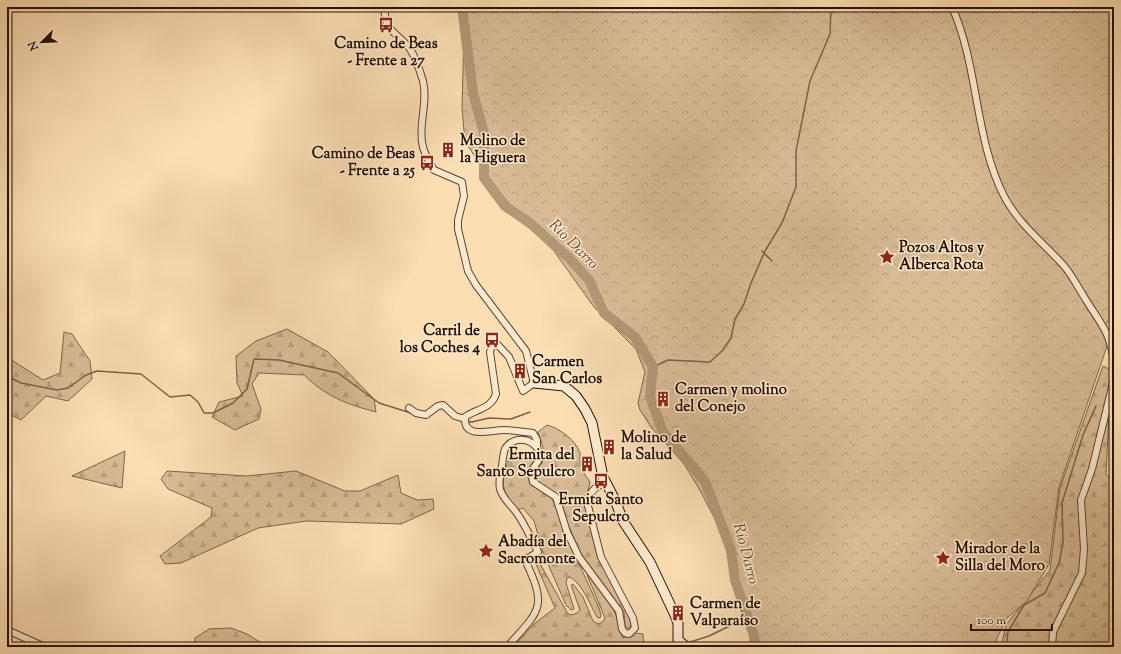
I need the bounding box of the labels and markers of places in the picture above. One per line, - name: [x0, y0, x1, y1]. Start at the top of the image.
- bus stop icon: Camino de Beas - Frente a 27: [377, 16, 395, 34]
- place label: Camino de Beas - Frente a 27: [334, 34, 438, 72]
- place label: Molino de la Higuera: [460, 131, 526, 169]
- building icon: Molino de la Higuera: [439, 141, 457, 159]
- place label: Camino de Beas - Frente a 25: [312, 144, 416, 182]
- bus stop icon: Camino de Beas - Frente a 25: [418, 154, 436, 172]
- place label: Pozos Altos y Alberca Rota: [899, 238, 985, 276]
- place icon: Pozos Altos y Alberca Rota: [878, 248, 896, 266]
- place label: Carril de los Coches 4: [400, 321, 480, 359]
- bus stop icon: Carril de los Coches 4: [483, 331, 501, 349]
- place label: Carmen San Carlos: [532, 352, 602, 390]
- building icon: Carmen San Carlos: [511, 362, 529, 380]
- place label: Carmen y molino del Conejo: [675, 380, 787, 418]
- building icon: Carmen y molino del Conejo: [654, 390, 672, 408]
- place label: Molino de la Salud: [621, 428, 687, 466]
- building icon: Molino de la Salud: [600, 438, 618, 456]
- place label: Ermita del Santo Sepulcro: [477, 445, 576, 483]
- building icon: Ermita del Santo Sepulcro: [578, 455, 596, 473]
- bus stop icon: Ermita Santo Sepulcro: [592, 472, 610, 490]
- place label: Ermita Santo Sepulcro: [559, 490, 643, 528]
- place label: Abadía del Sacromonte: [498, 532, 576, 570]
- place label: Mirador de la Silla del Moro: [955, 539, 1045, 577]
- place icon: Abadía del Sacromonte: [477, 542, 495, 560]
- place icon: Mirador de la Silla del Moro: [934, 549, 952, 567]
- place label: Carmen de Valparaíso: [690, 594, 761, 632]
- building icon: Carmen de Valparaíso: [669, 604, 687, 622]

